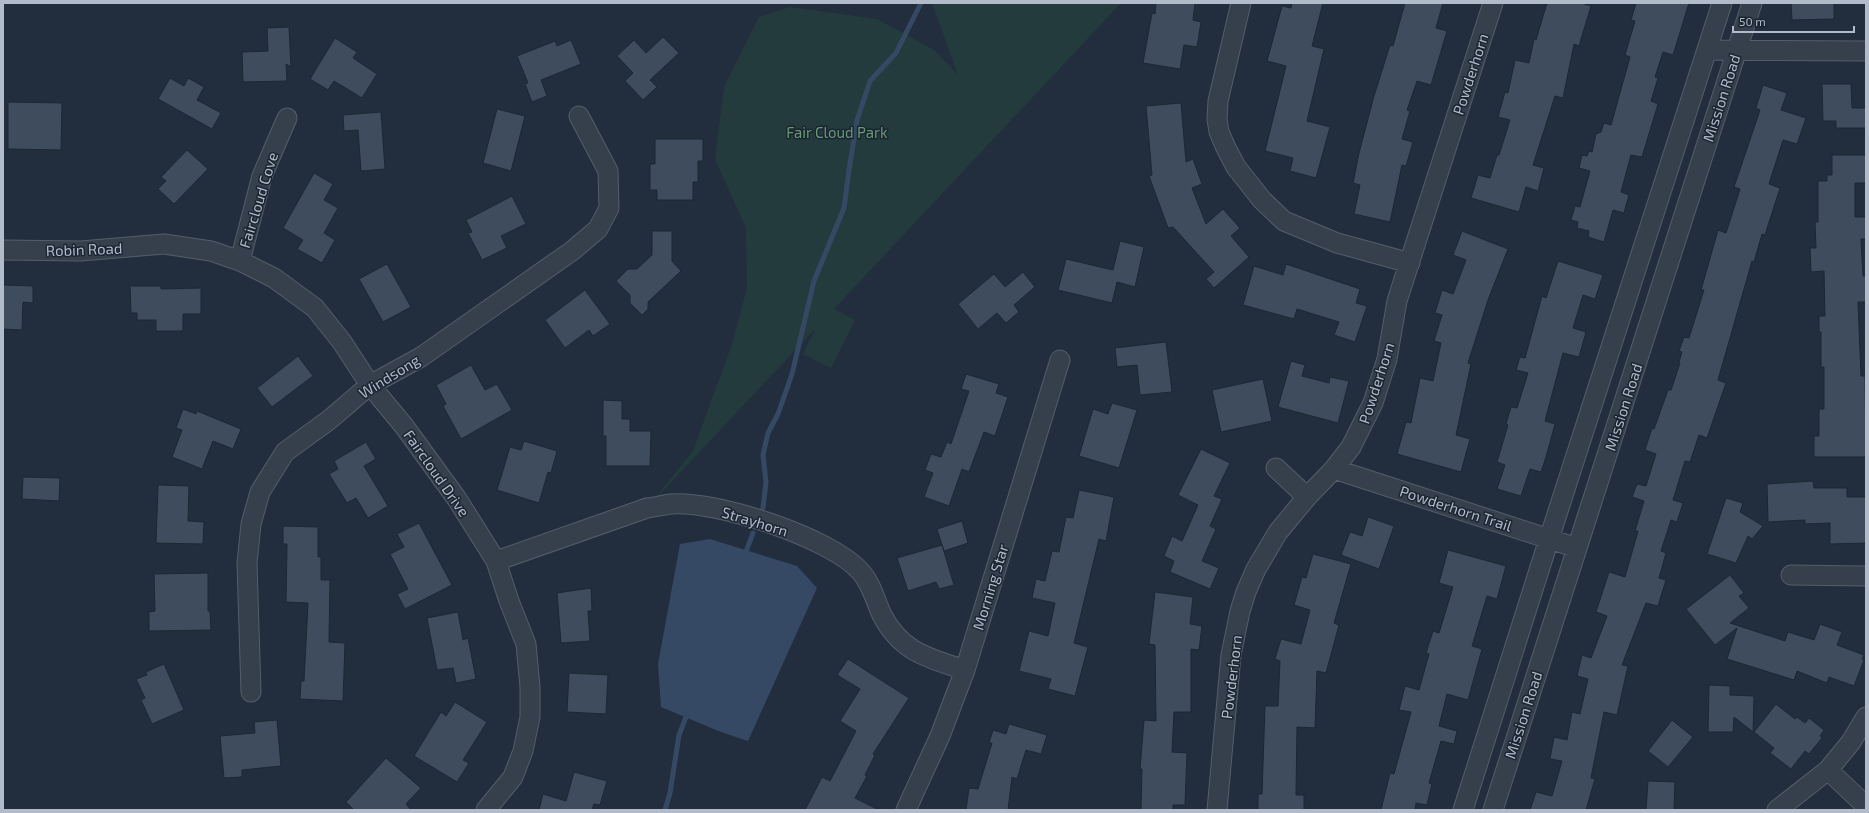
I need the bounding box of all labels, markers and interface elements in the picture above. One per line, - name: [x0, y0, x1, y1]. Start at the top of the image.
- scale bar: [1733, 8, 1854, 34]
- text: 50 m: [1739, 14, 1766, 28]
- street label: Powderhorn: [1448, 31, 1492, 117]
- street label: Mission Road: [1698, 52, 1744, 144]
- park label: Fair Cloud Park: [786, 123, 888, 141]
- street label: Faircloud Cove: [235, 150, 281, 250]
- street label: Robin Road: [45, 239, 123, 259]
- street label: Powderhorn: [1354, 340, 1398, 426]
- street label: Windsong: [355, 350, 423, 402]
- street label: Mission Road: [1600, 361, 1646, 453]
- street label: Faircloud Drive: [400, 426, 474, 520]
- street label: Powderhorn Trail: [1398, 481, 1515, 535]
- street label: Strayhorn: [720, 502, 790, 540]
- street label: Morning Star: [968, 542, 1012, 632]
- street label: Powderhorn: [1217, 634, 1245, 720]
- street label: Mission Road: [1500, 669, 1546, 761]

